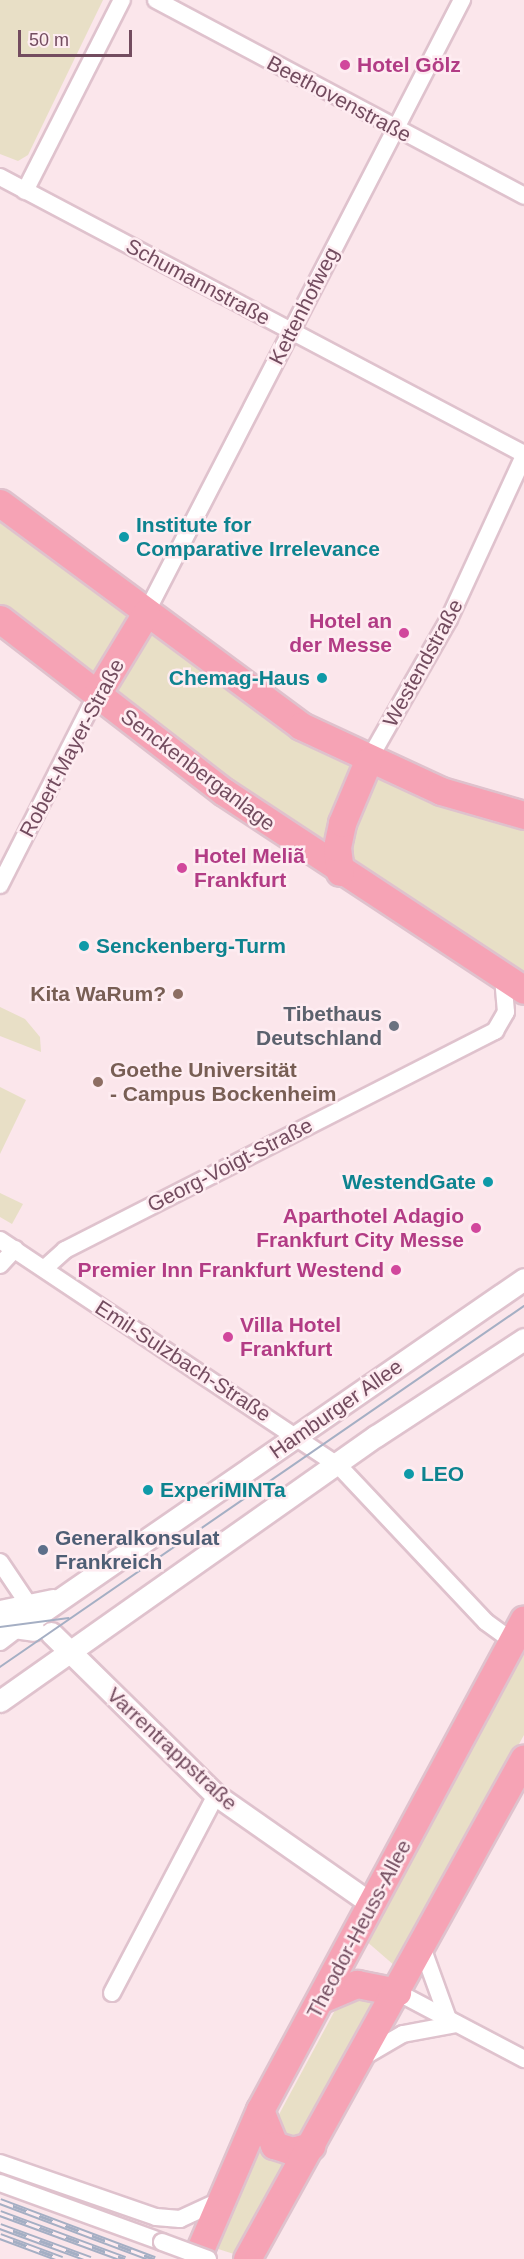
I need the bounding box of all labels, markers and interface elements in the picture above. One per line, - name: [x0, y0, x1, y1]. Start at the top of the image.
- scale bar: [21, 18, 135, 56]
- text: 50 m: [29, 30, 69, 50]
- street label: Beethovenstraße: [262, 50, 416, 148]
- place label: Hotel Gölz: [357, 52, 461, 78]
- marker: Hotel Gölz: [338, 58, 352, 72]
- street label: Schumannstraße: [121, 233, 275, 331]
- street label: Kettenhofweg: [264, 243, 344, 369]
- place label: Institute for Comparative Irrelevance: [136, 512, 380, 562]
- marker: Institute for Comparative Irrelevance: [117, 530, 131, 544]
- street label: Westendstraße: [378, 595, 468, 731]
- place label: Hotel an der Messe: [289, 608, 392, 658]
- marker: Hotel an der Messe: [397, 626, 411, 640]
- street label: Robert-Mayer-Straße: [14, 655, 130, 841]
- place label: Chemag-Haus: [169, 665, 310, 691]
- marker: Chemag-Haus: [315, 671, 329, 685]
- street label: Senckenberganlage: [116, 704, 280, 836]
- place label: Hotel Meliã Frankfurt: [194, 843, 305, 893]
- marker: Hotel Meliã Frankfurt: [175, 861, 189, 875]
- place label: Senckenberg-Turm: [96, 933, 286, 959]
- marker: Senckenberg-Turm: [77, 939, 91, 953]
- place label: Kita WaRum?: [30, 981, 166, 1007]
- marker: Kita WaRum?: [171, 987, 185, 1001]
- place label: Tibethaus Deutschland: [256, 1001, 382, 1051]
- marker: Tibethaus Deutschland: [387, 1019, 401, 1033]
- place label: Goethe Universität - Campus Bockenheim: [110, 1057, 336, 1107]
- marker: Goethe Universität - Campus Bockenheim: [91, 1075, 105, 1089]
- street label: Georg-Voigt-Straße: [143, 1112, 317, 1218]
- place label: WestendGate: [342, 1169, 476, 1195]
- marker: WestendGate: [481, 1175, 495, 1189]
- place label: Aparthotel Adagio Frankfurt City Messe: [256, 1203, 464, 1253]
- marker: Aparthotel Adagio Frankfurt City Messe: [469, 1221, 483, 1235]
- place label: Premier Inn Frankfurt Westend: [77, 1257, 384, 1283]
- marker: Premier Inn Frankfurt Westend: [389, 1263, 403, 1277]
- street label: Emil-Sulzbach-Straße: [90, 1295, 276, 1427]
- place label: Villa Hotel Frankfurt: [240, 1312, 341, 1362]
- marker: Villa Hotel Frankfurt: [221, 1330, 235, 1344]
- street label: Hamburger Allee: [264, 1353, 408, 1465]
- place label: LEO: [421, 1461, 464, 1487]
- marker: LEO: [402, 1467, 416, 1481]
- place label: ExperiMINTa: [160, 1477, 286, 1503]
- marker: ExperiMINTa: [141, 1483, 155, 1497]
- place label: Generalkonsulat Frankreich: [55, 1525, 220, 1575]
- marker: Generalkonsulat Frankreich: [36, 1543, 50, 1557]
- street label: Varrentrappstraße: [102, 1682, 242, 1816]
- street label: Theodor-Heuss-Allee: [301, 1835, 417, 2023]

